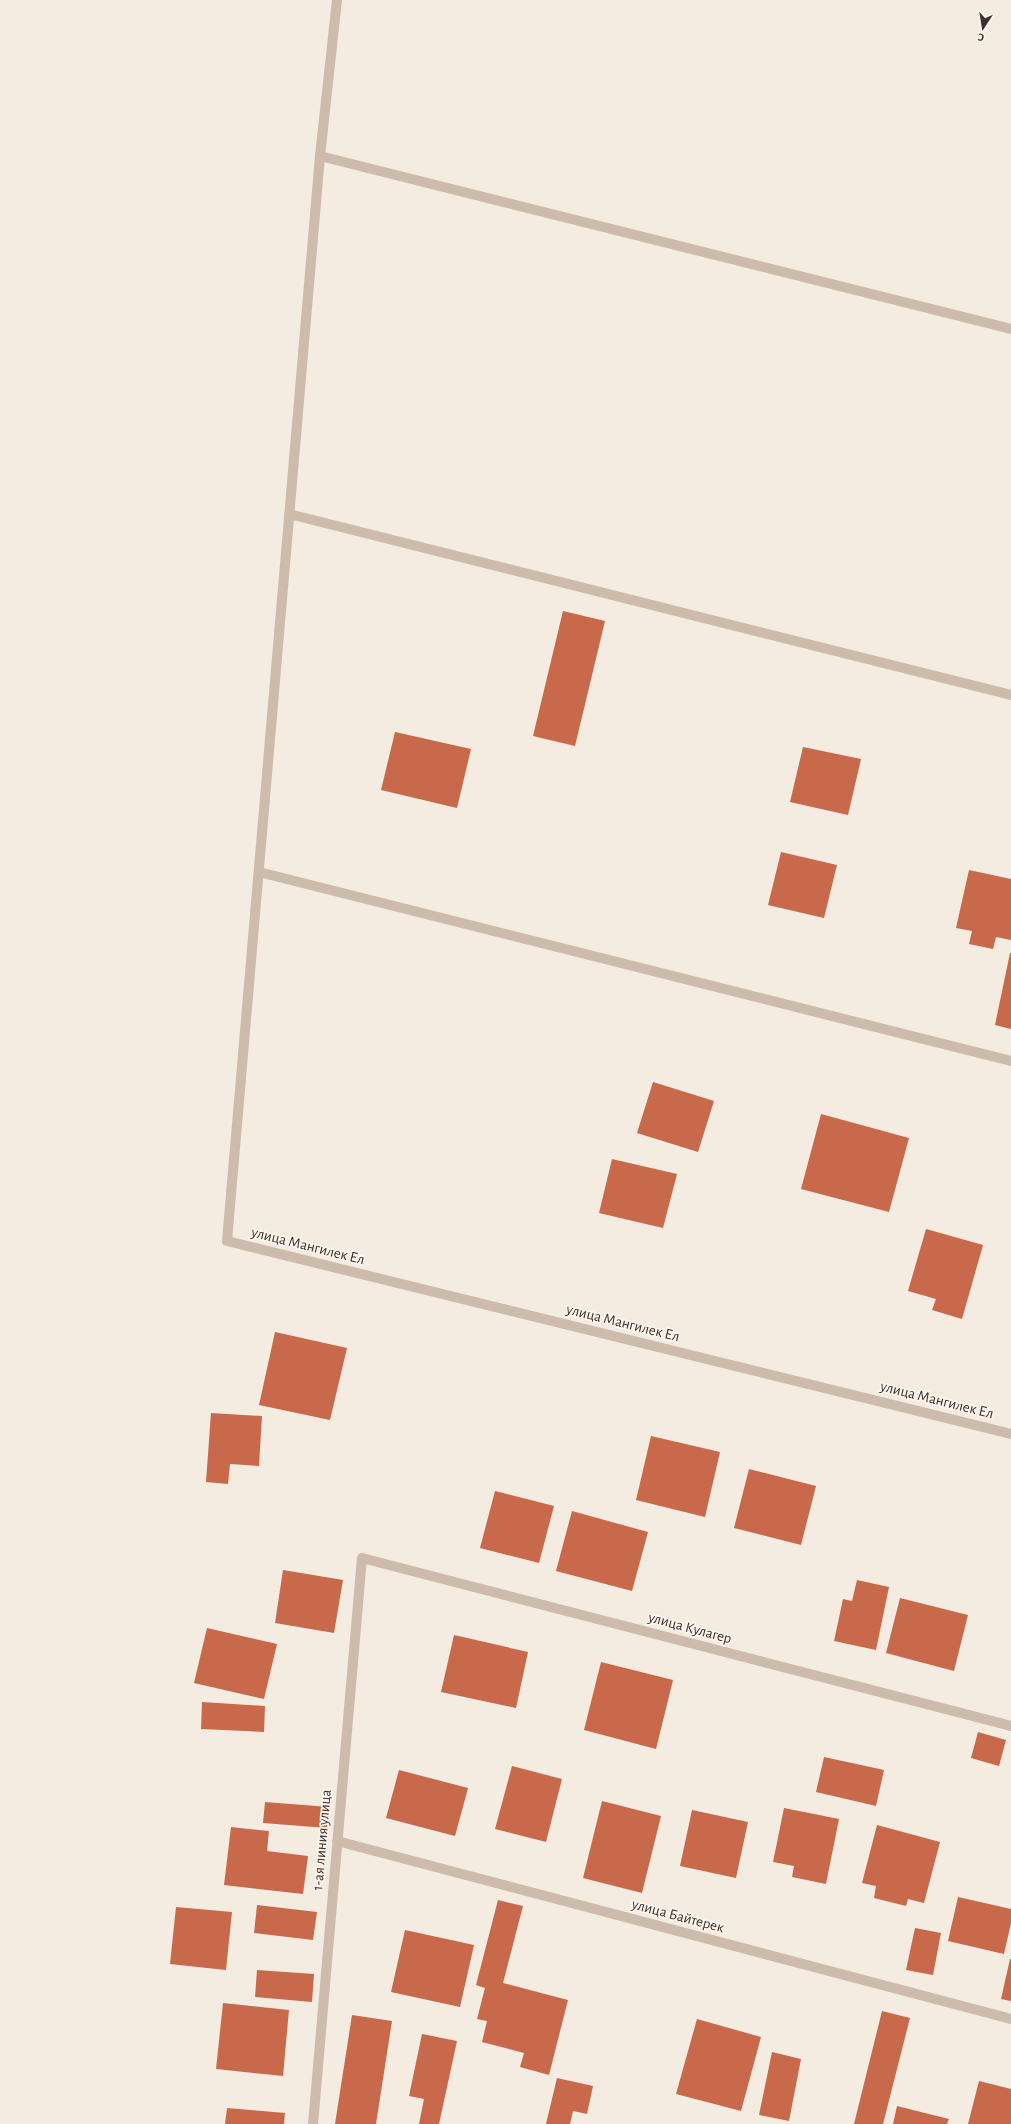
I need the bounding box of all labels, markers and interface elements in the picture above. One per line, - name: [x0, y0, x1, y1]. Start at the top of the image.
- north arrow: [963, 8, 1003, 48]
- text: С: [977, 31, 985, 43]
- street label: улица Мангилек Ел: [249, 1224, 366, 1267]
- street label: улица Мангилек Ел: [564, 1301, 681, 1344]
- street label: улица Мангилек Ел: [878, 1378, 995, 1421]
- street label: улица Кулагер: [646, 1609, 734, 1646]
- street label: 1-ая линия улица: [310, 1789, 334, 1891]
- street label: улица Байтерек: [629, 1896, 726, 1936]

